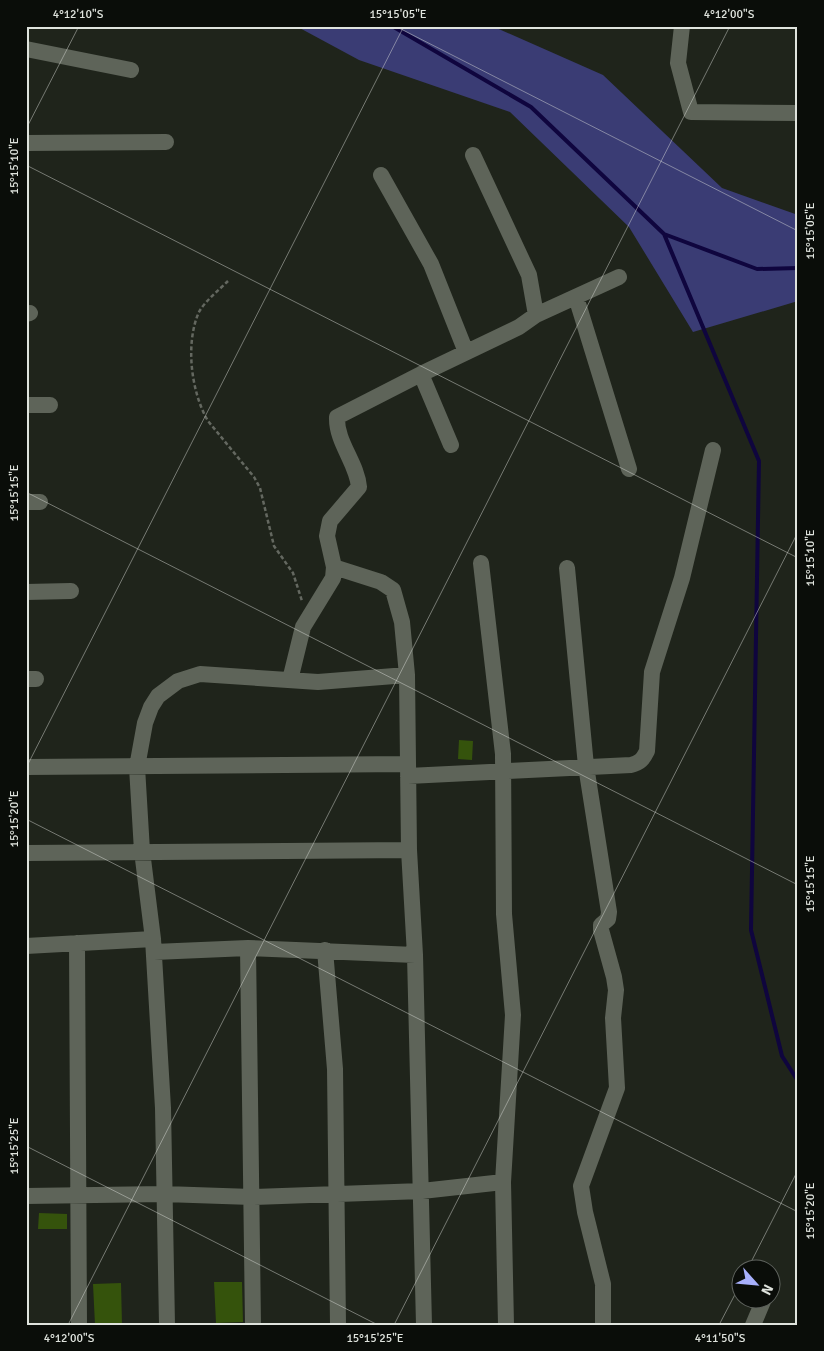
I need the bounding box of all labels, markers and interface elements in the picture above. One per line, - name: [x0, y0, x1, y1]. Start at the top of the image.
- text: 4°12'10"S: [53, 7, 104, 22]
- text: 15°15'05"E: [369, 7, 427, 22]
- text: 4°12'00"S: [704, 7, 755, 22]
- text: 15°15'10"E: [7, 137, 22, 195]
- text: 15°15'05"E: [803, 202, 818, 260]
- text: 15°15'15"E: [7, 464, 22, 522]
- text: 15°15'10"E: [803, 529, 818, 587]
- text: 15°15'20"E: [7, 790, 22, 848]
- text: 15°15'15"E: [803, 855, 818, 913]
- text: 15°15'25"E: [7, 1117, 22, 1175]
- text: 15°15'20"E: [803, 1182, 818, 1240]
- north arrow: [732, 1258, 782, 1308]
- text: N: [757, 1281, 777, 1298]
- text: 4°12'00"S: [44, 1331, 95, 1346]
- text: 15°15'25"E: [346, 1331, 404, 1346]
- text: 4°11'50"S: [695, 1331, 746, 1346]

